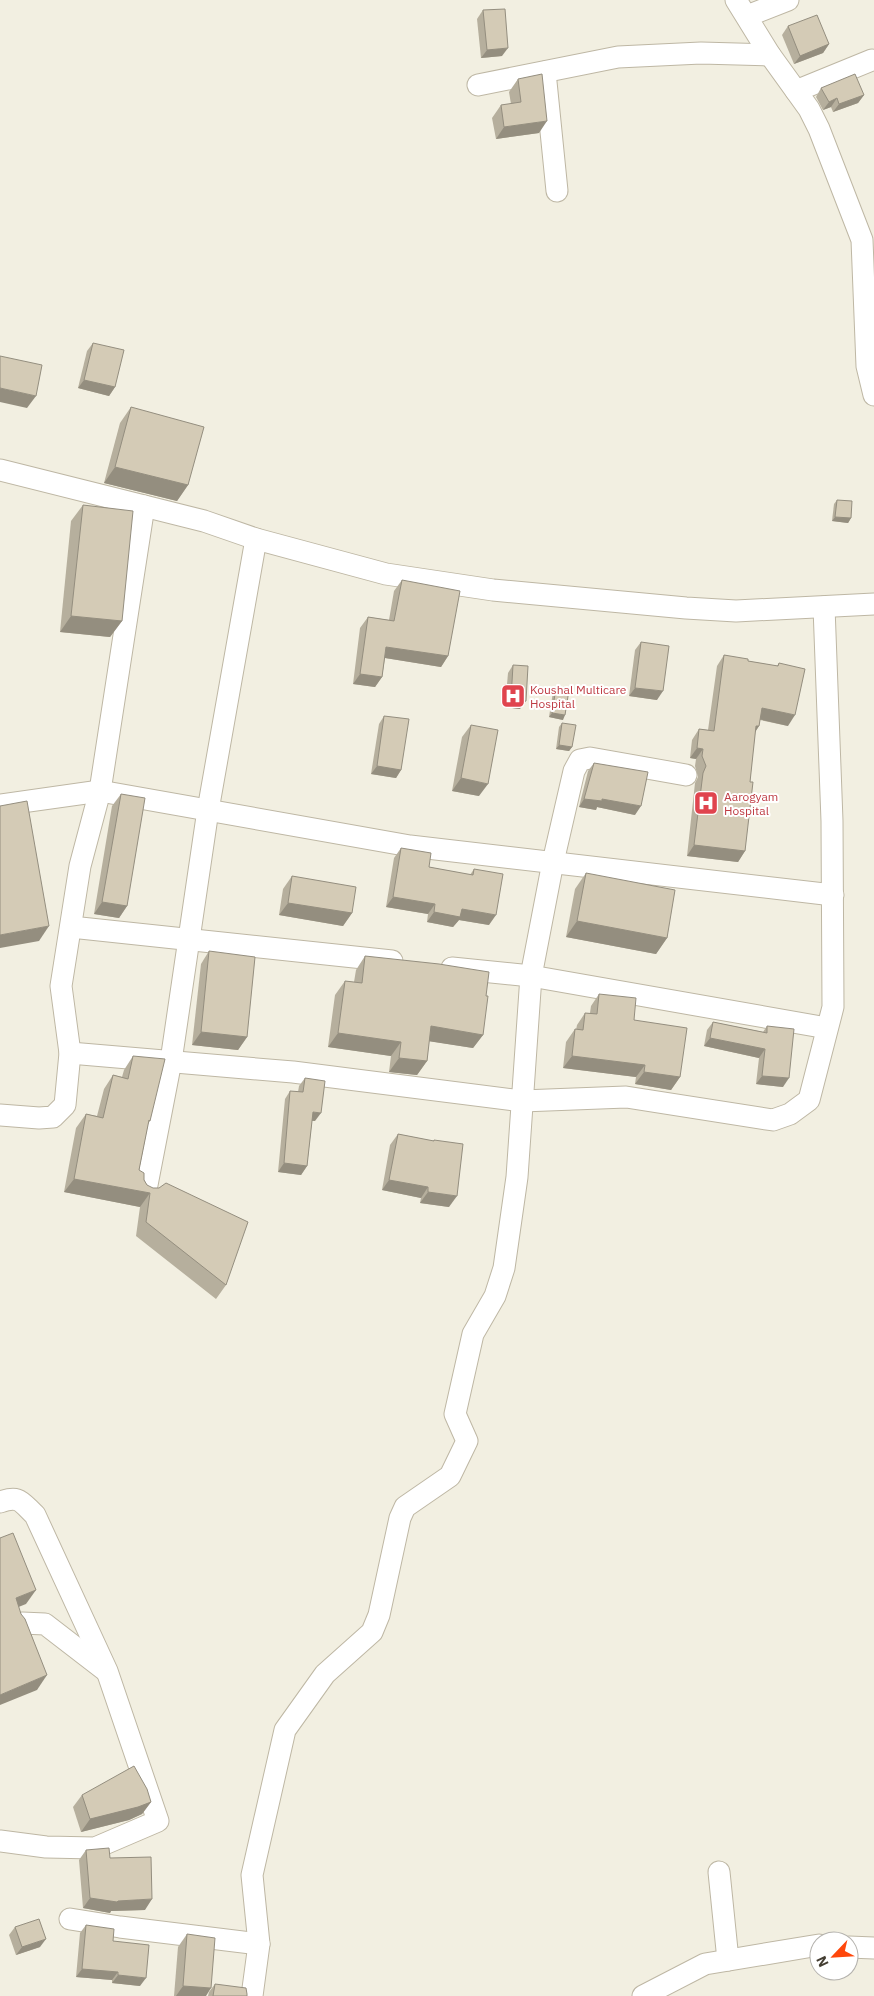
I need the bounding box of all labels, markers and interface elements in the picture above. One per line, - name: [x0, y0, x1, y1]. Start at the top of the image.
- place label: Koushal Multicare Hospital: [530, 682, 627, 711]
- hospital icon: Koushal Multicare Hospital: [500, 683, 526, 709]
- place label: Aarogyam Hospital: [724, 789, 778, 818]
- hospital icon: Aarogyam Hospital: [693, 790, 719, 816]
- north arrow: [809, 1931, 859, 1981]
- text: N: [812, 1953, 833, 1970]

